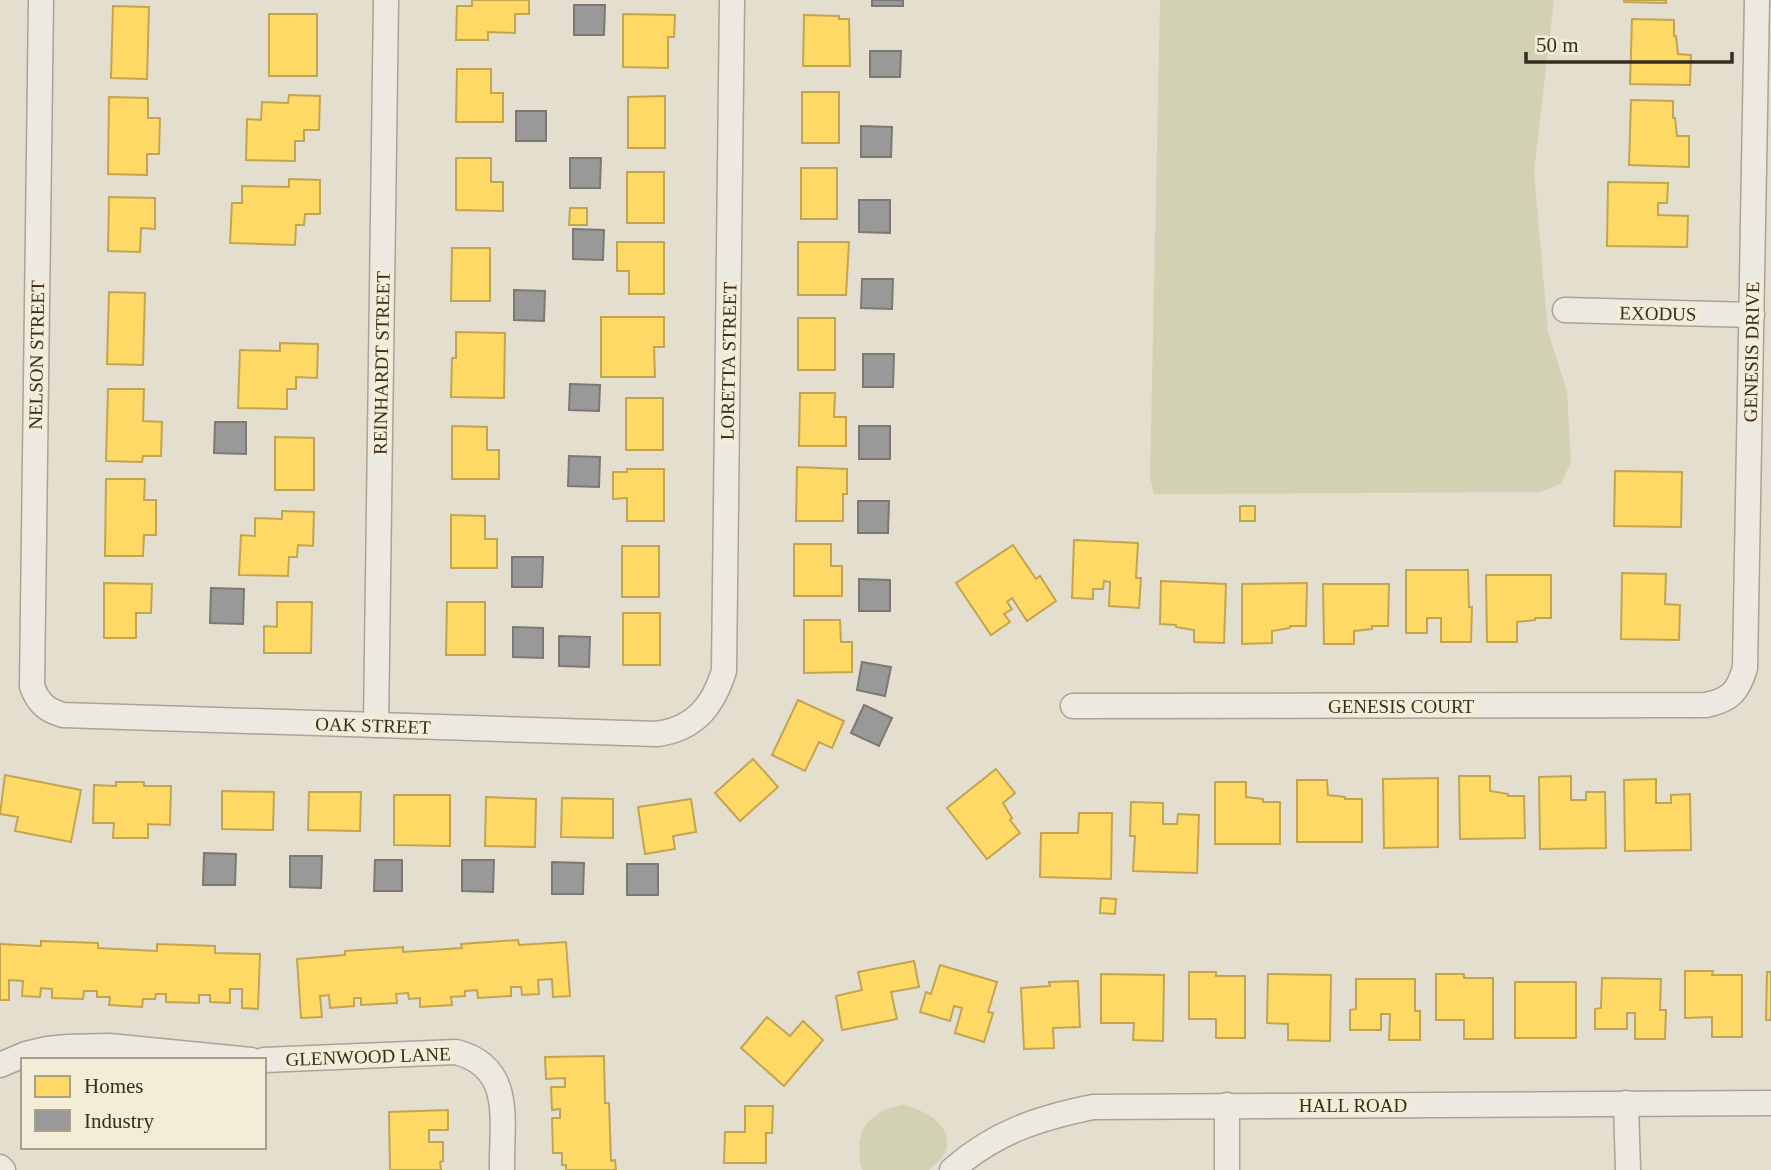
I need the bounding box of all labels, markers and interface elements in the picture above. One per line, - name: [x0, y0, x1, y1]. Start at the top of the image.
- scale bar: [1526, 21, 1732, 65]
- text: 50 m: [1536, 33, 1579, 57]
- street label: REINHARDT STREET: [369, 271, 394, 455]
- street label: NELSON STREET: [25, 280, 48, 430]
- street label: LORETTA STREET: [717, 281, 740, 440]
- street label: GENESIS DRIVE: [1740, 281, 1763, 423]
- street label: EXODUS: [1619, 302, 1697, 325]
- street label: GENESIS COURT: [1328, 696, 1474, 717]
- street label: OAK STREET: [315, 713, 431, 738]
- street label: GLENWOOD LANE: [285, 1043, 451, 1070]
- legend: [21, 1058, 266, 1149]
- text: Homes: [84, 1074, 144, 1098]
- street label: HALL ROAD: [1299, 1095, 1407, 1116]
- text: Industry: [84, 1109, 154, 1133]

